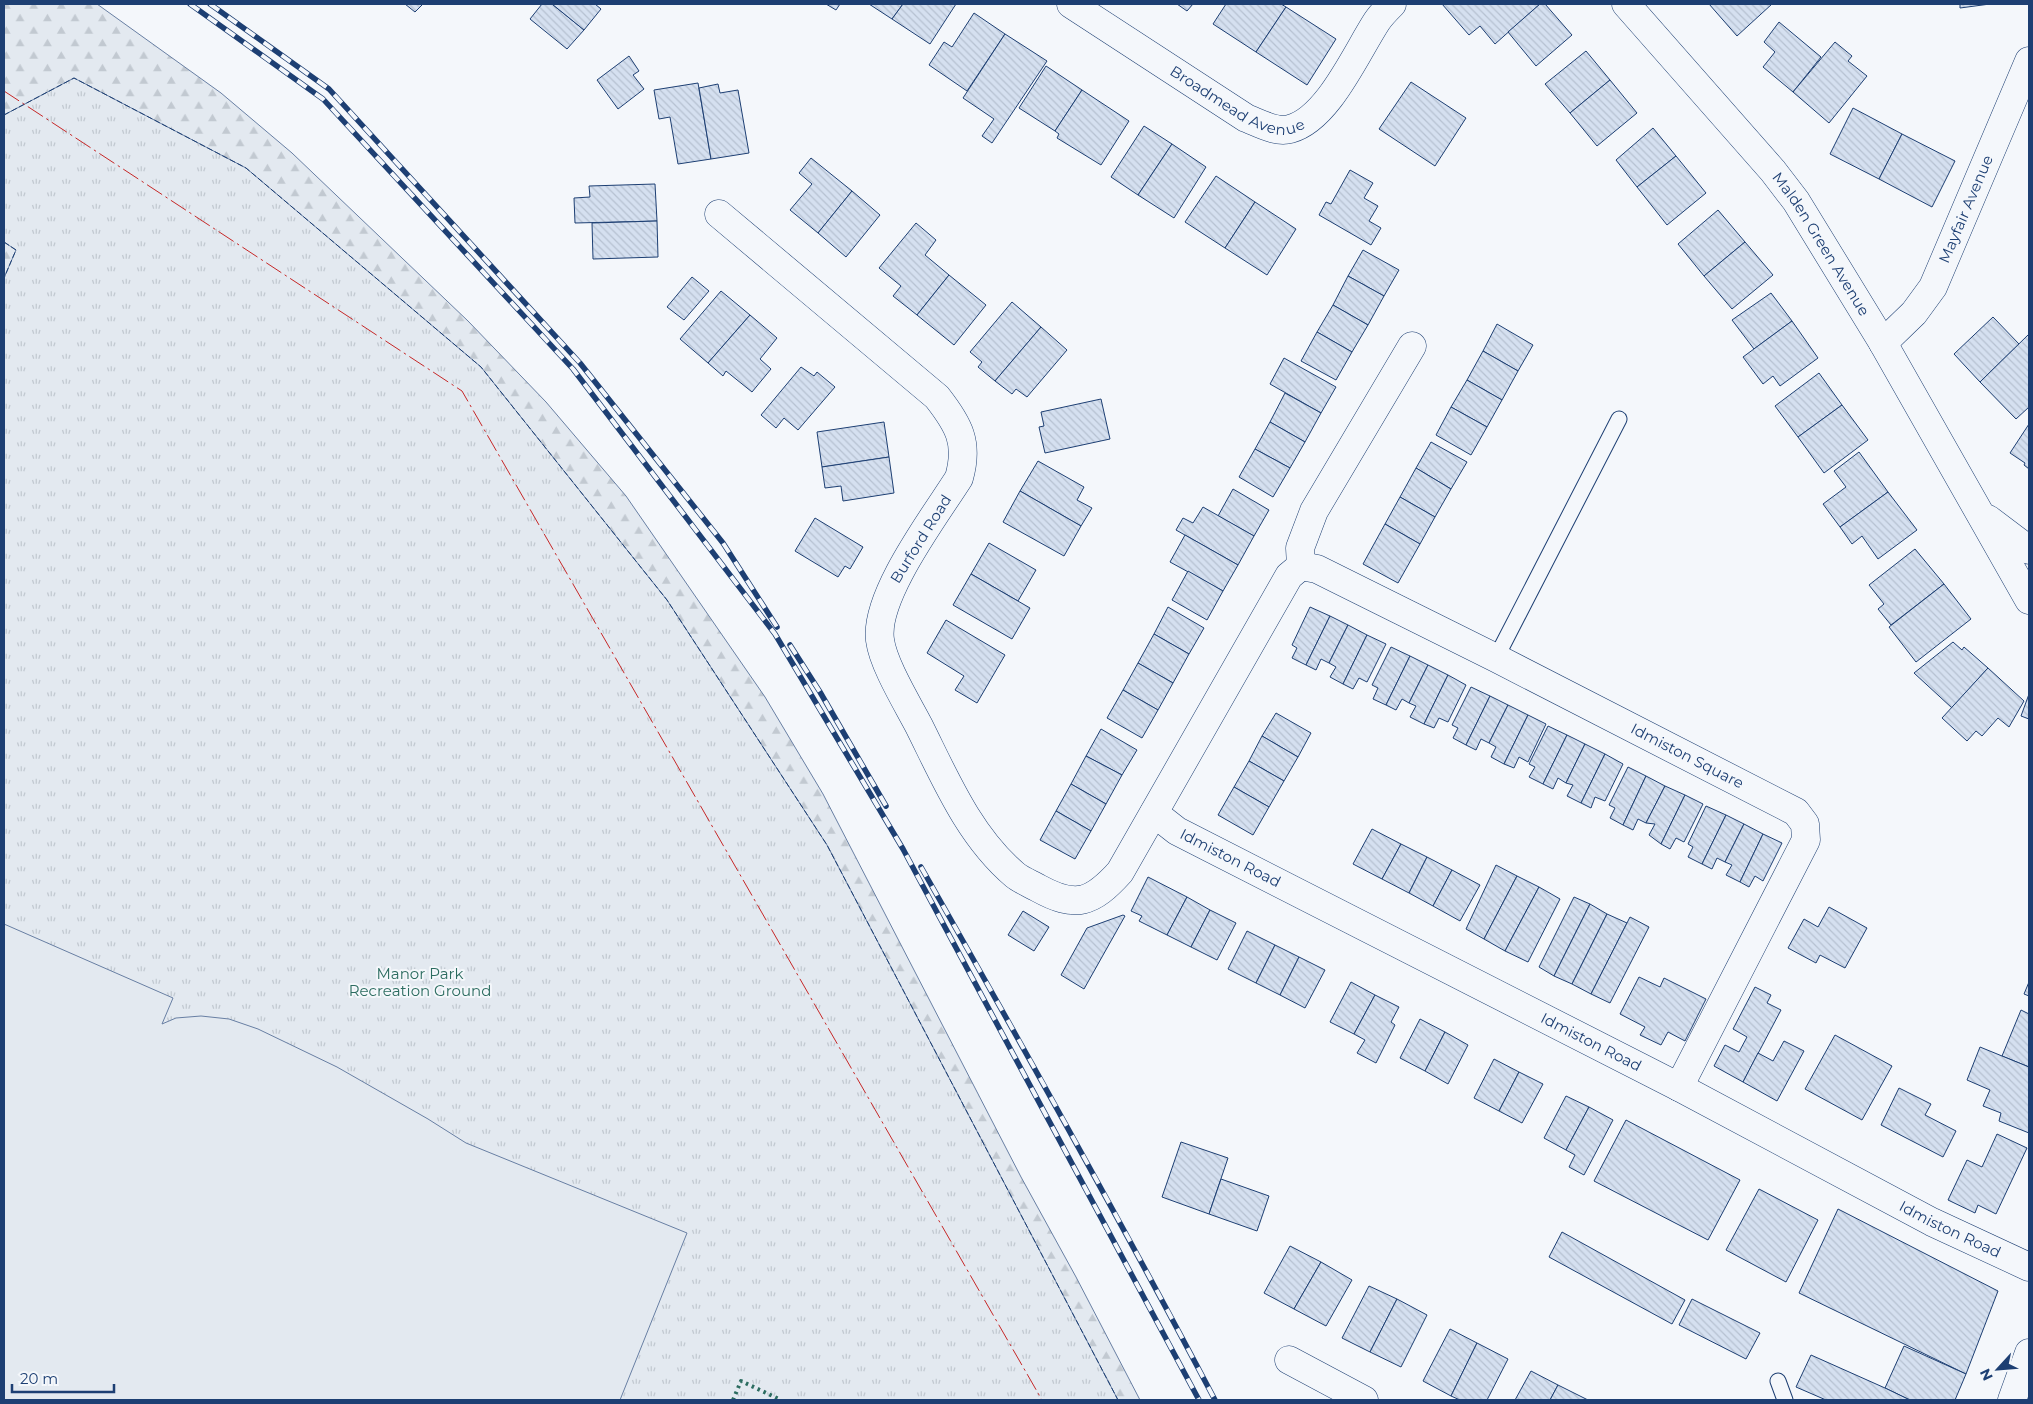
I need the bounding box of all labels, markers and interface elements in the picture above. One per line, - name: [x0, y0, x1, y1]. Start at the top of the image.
- street label: Broadmead Avenue: [1167, 61, 1308, 139]
- street label: Mayfair Avenue: [1934, 152, 1997, 266]
- street label: Malden Green Avenue: [1768, 168, 1874, 319]
- street label: Burford Road: [886, 491, 955, 587]
- street label: Idmiston Square: [1628, 719, 1747, 793]
- street label: Idmiston Road: [1177, 824, 1284, 891]
- park label: Manor Park Recreation Ground: [349, 964, 491, 1000]
- street label: Idmiston Road: [1538, 1008, 1645, 1075]
- street label: Idmiston Road: [1896, 1196, 2004, 1262]
- north arrow: [1973, 1344, 2023, 1394]
- scale bar: [12, 1362, 115, 1394]
- text: N: [1976, 1366, 1997, 1384]
- text: 20 m: [20, 1369, 58, 1388]

